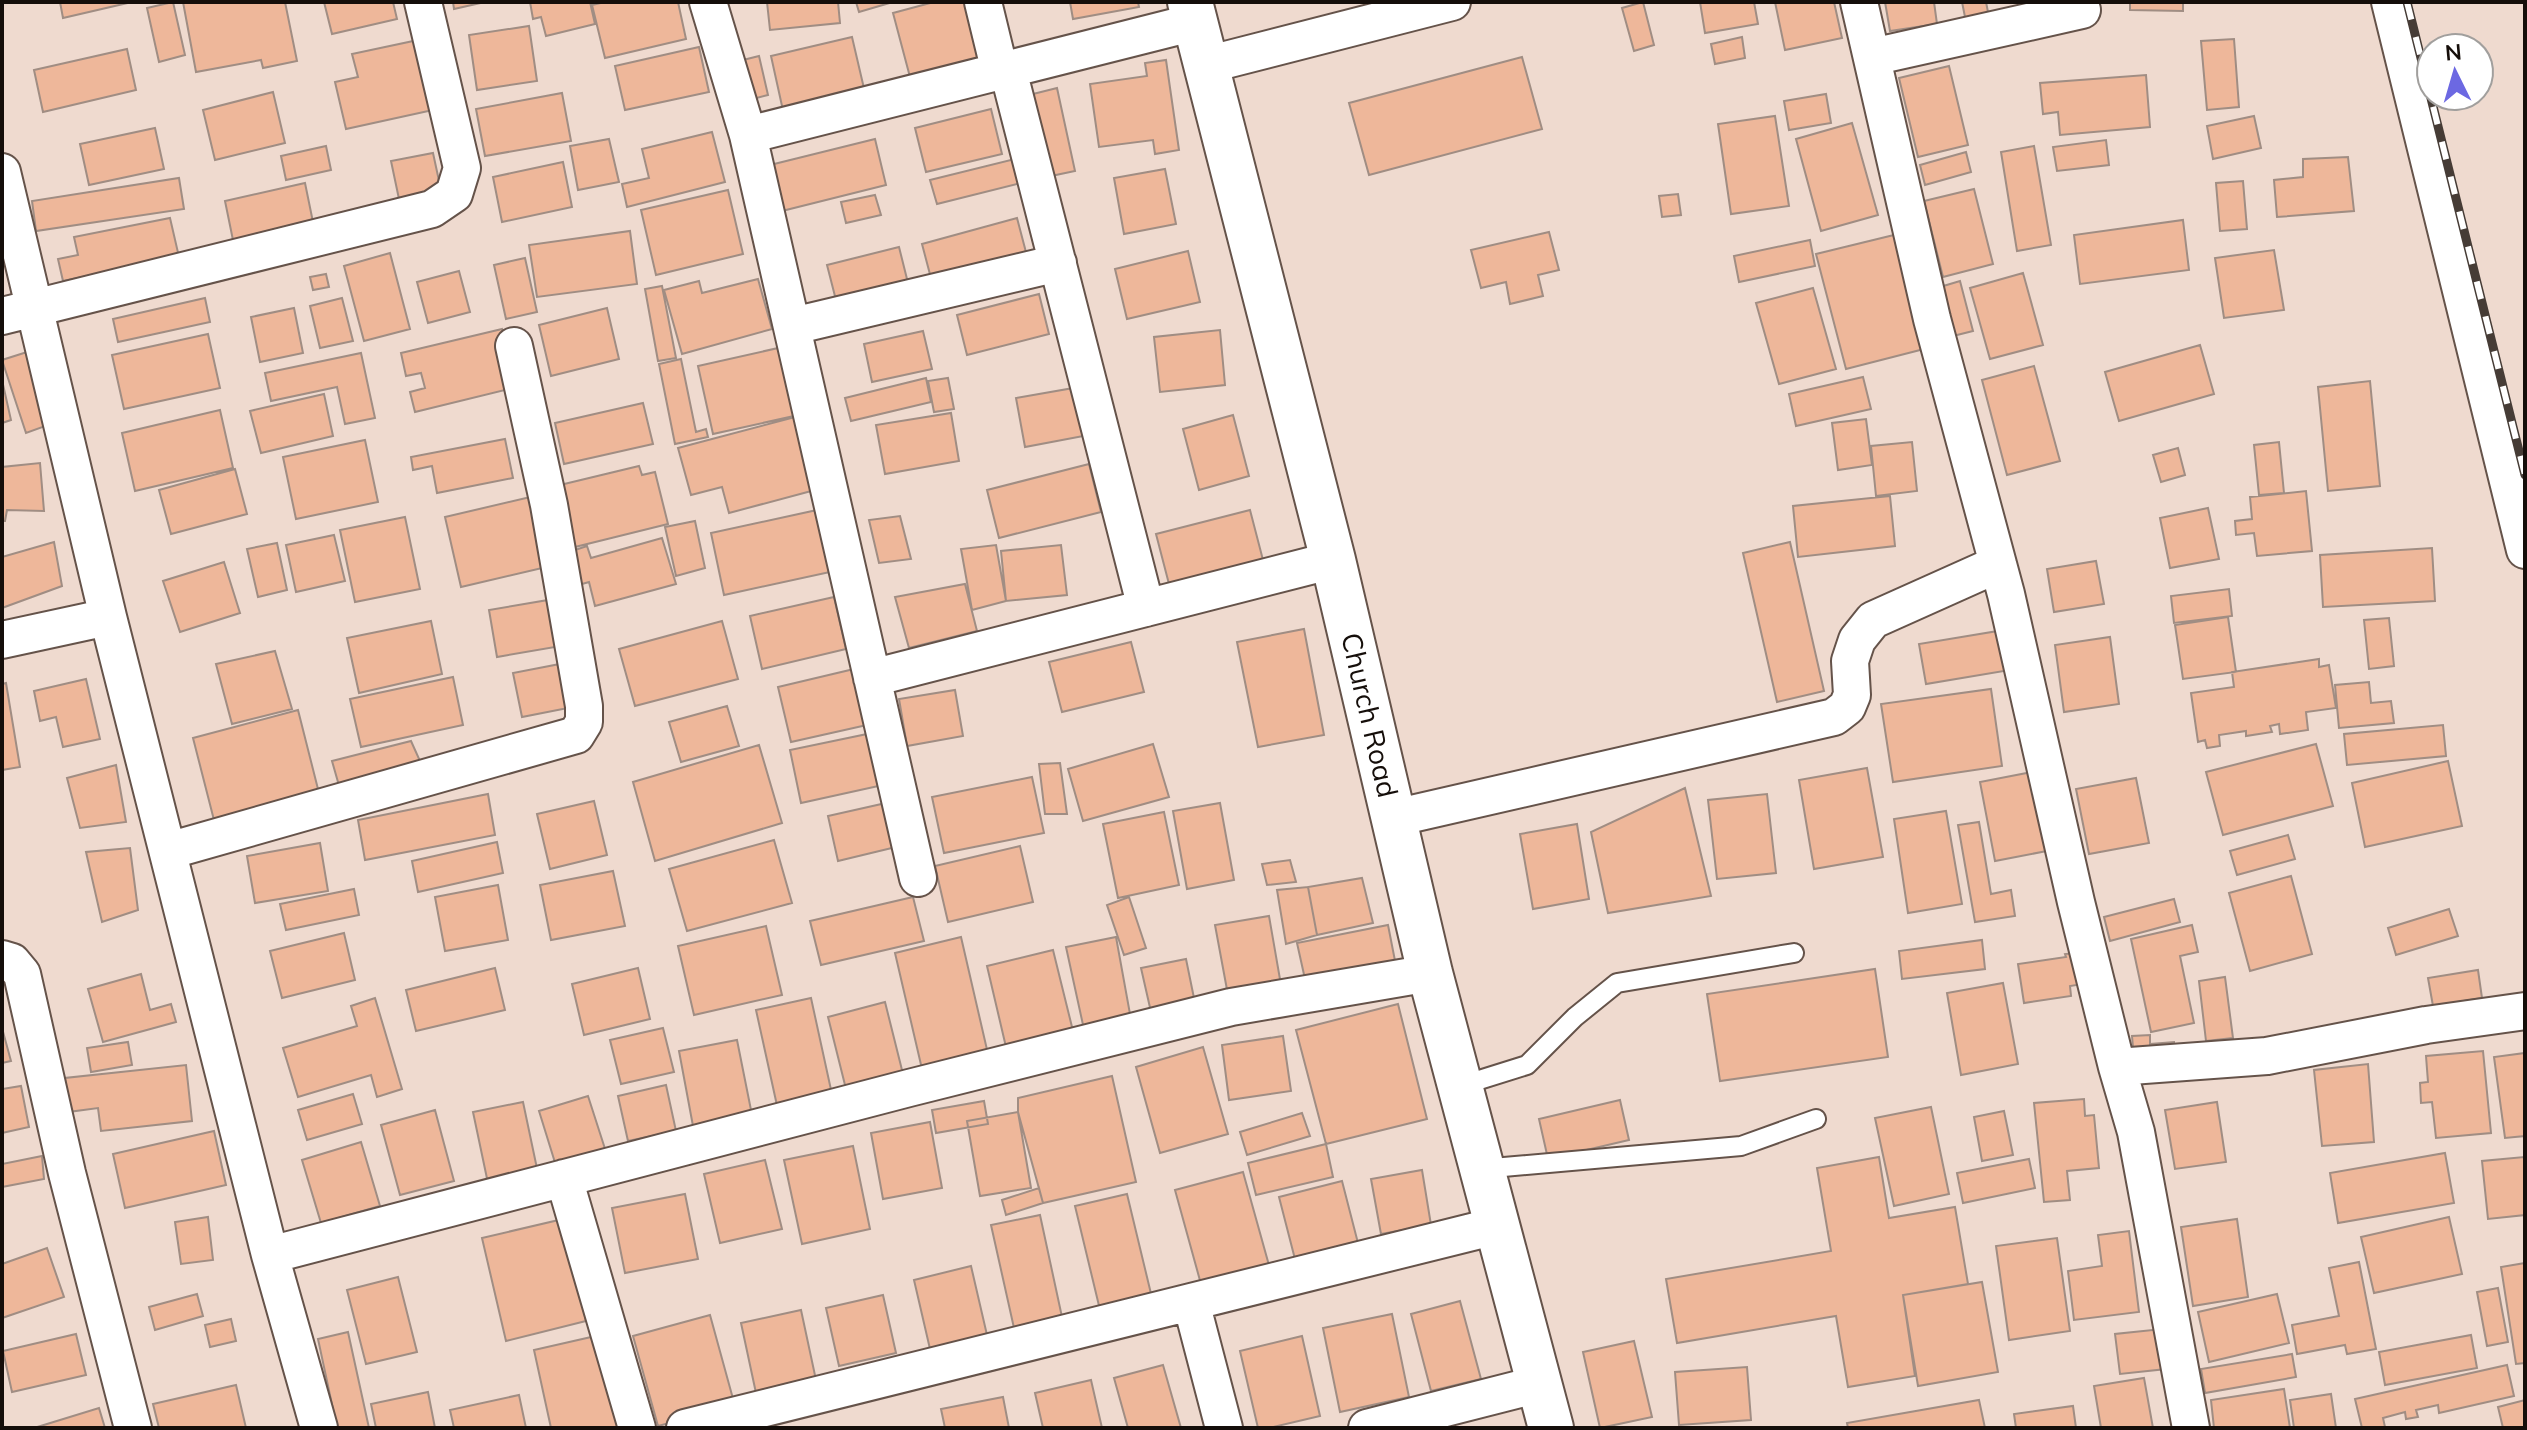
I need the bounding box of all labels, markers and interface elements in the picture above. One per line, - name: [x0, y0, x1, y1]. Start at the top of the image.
- north arrow: [2415, 32, 2495, 112]
- text: N: [2444, 37, 2463, 67]
- street label: Church Road: [1334, 629, 1406, 801]

